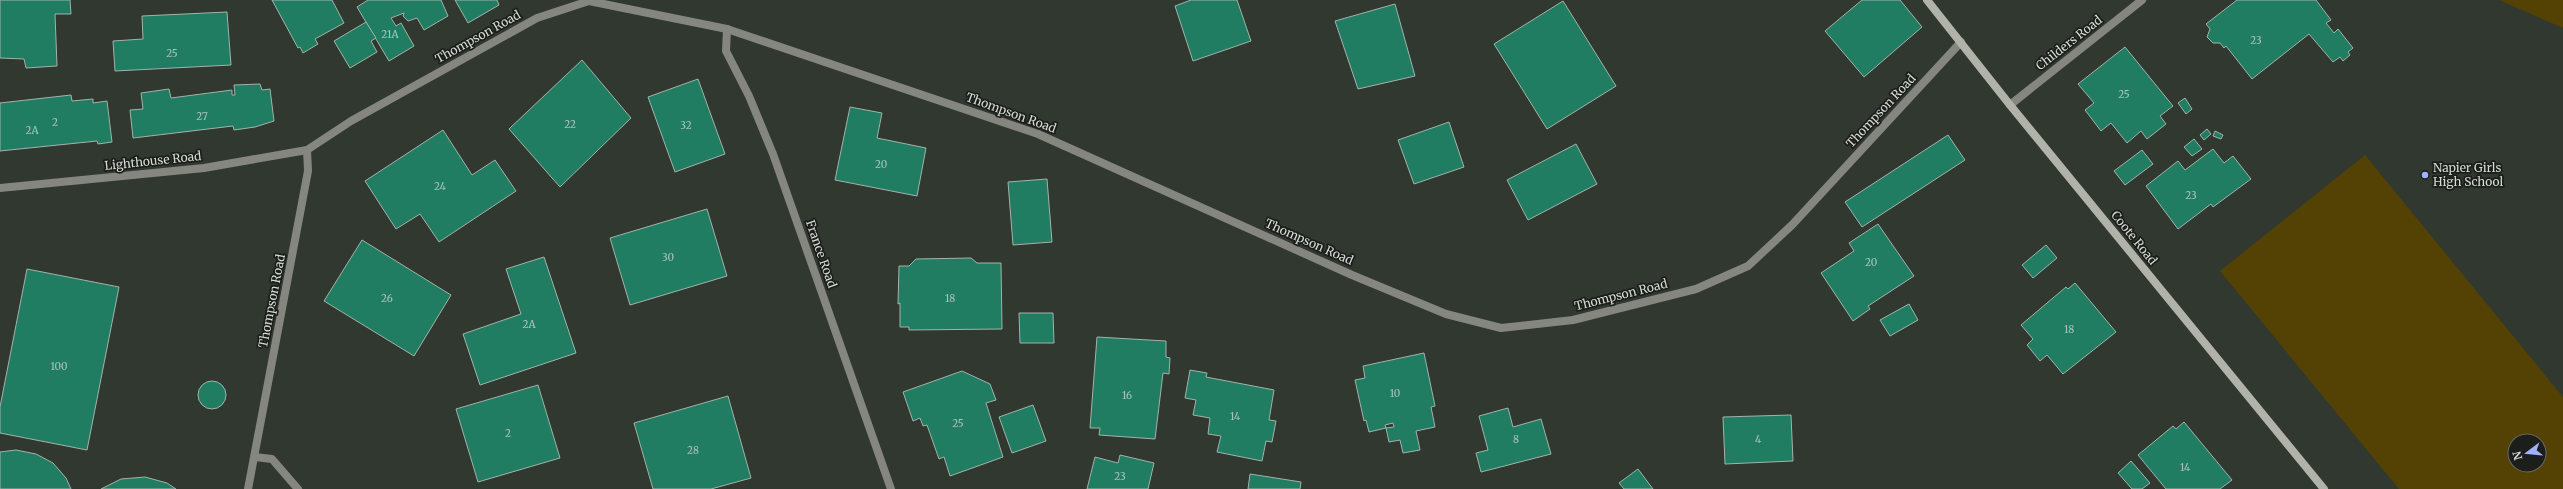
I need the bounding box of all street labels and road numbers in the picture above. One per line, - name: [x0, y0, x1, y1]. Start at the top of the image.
- street label: Thompson Road: [432, 7, 523, 66]
- street label: Childers Road: [2033, 12, 2105, 73]
- street label: Thompson Road: [1843, 71, 1919, 151]
- street label: Thompson Road: [964, 89, 1058, 136]
- street label: Lighthouse Road: [104, 148, 202, 173]
- street label: Coote Road: [2108, 208, 2161, 268]
- street label: Thompson Road: [1263, 215, 1356, 268]
- street label: France Road: [803, 218, 840, 290]
- street label: Thompson Road: [255, 253, 288, 349]
- street label: Thompson Road: [1573, 276, 1669, 313]

